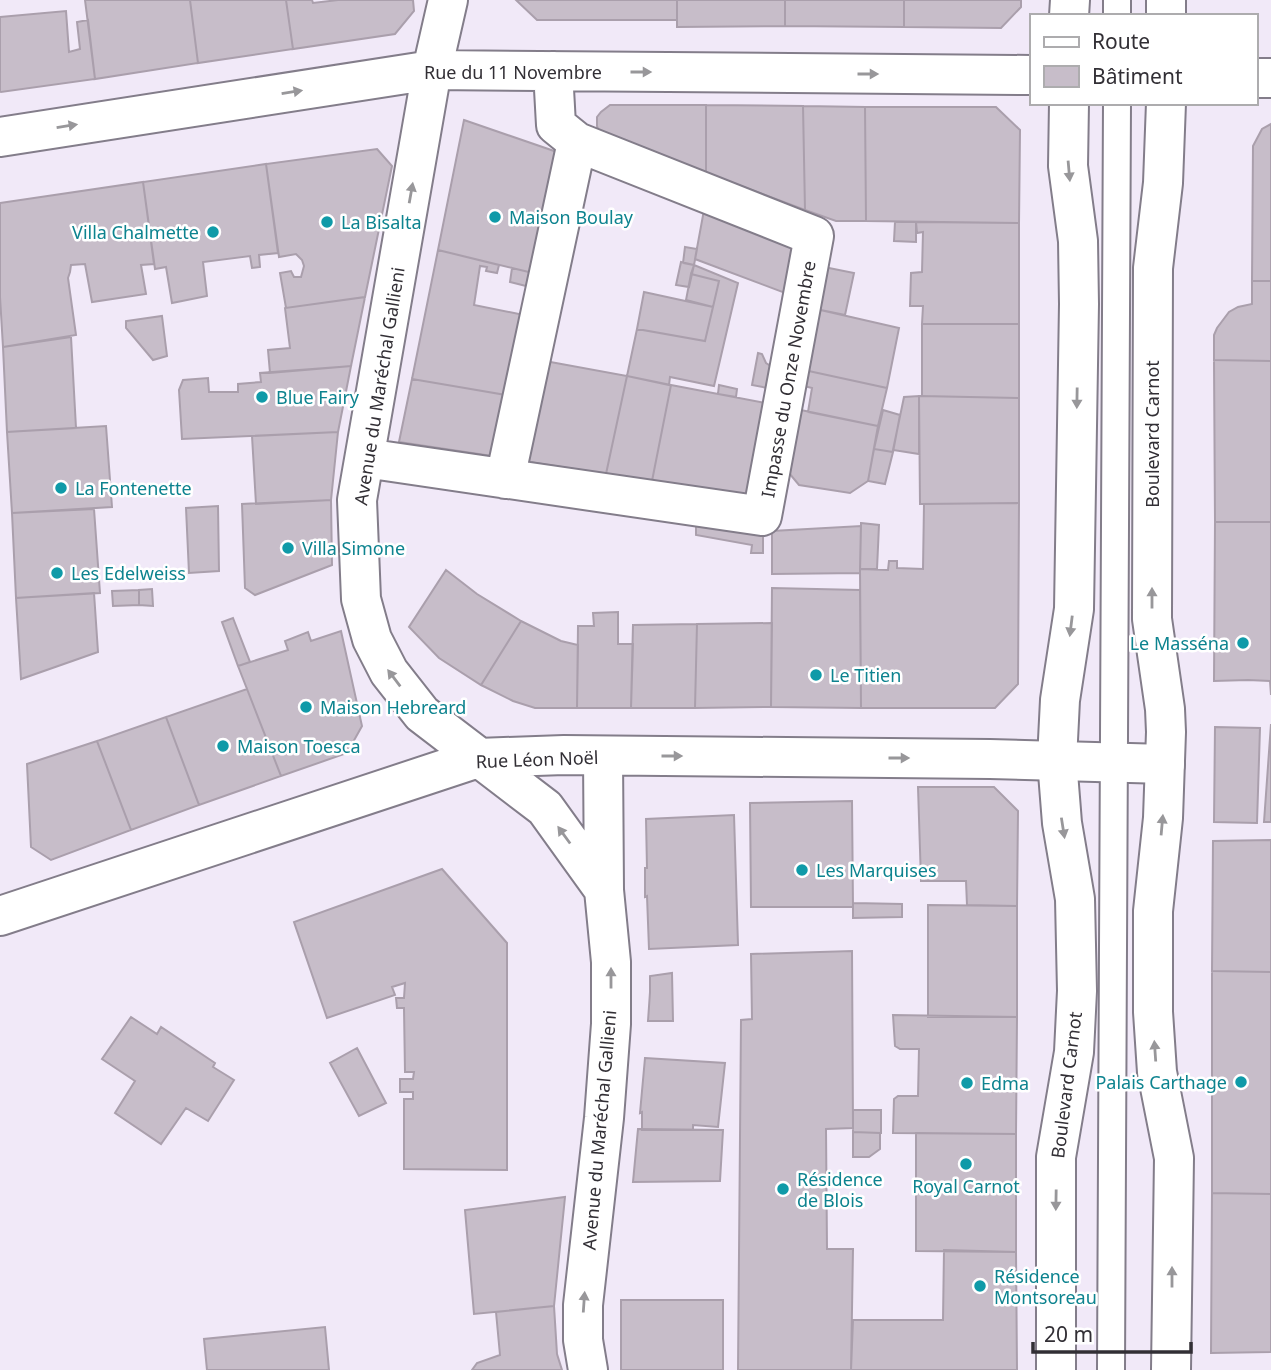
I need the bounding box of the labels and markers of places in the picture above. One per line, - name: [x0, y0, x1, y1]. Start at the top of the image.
- place label: Maison Boulay: [509, 205, 634, 229]
- marker: Maison Boulay: [487, 209, 503, 225]
- place label: La Bisalta: [341, 210, 422, 234]
- marker: La Bisalta: [319, 214, 335, 230]
- place label: Villa Chalmette: [72, 220, 199, 244]
- marker: Villa Chalmette: [205, 224, 221, 240]
- place label: Blue Fairy: [276, 385, 360, 409]
- marker: Blue Fairy: [254, 389, 270, 405]
- place label: La Fontenette: [75, 476, 192, 500]
- marker: La Fontenette: [53, 480, 69, 496]
- place label: Villa Simone: [302, 536, 405, 560]
- marker: Villa Simone: [280, 540, 296, 556]
- place label: Les Edelweiss: [71, 561, 186, 585]
- marker: Les Edelweiss: [49, 565, 65, 581]
- place label: Le Masséna: [1130, 631, 1229, 655]
- marker: Le Masséna: [1235, 635, 1251, 651]
- place label: Le Titien: [830, 663, 901, 687]
- marker: Le Titien: [808, 667, 824, 683]
- place label: Maison Hebreard: [320, 695, 466, 719]
- marker: Maison Hebreard: [298, 699, 314, 715]
- place label: Maison Toesca: [237, 734, 361, 758]
- marker: Maison Toesca: [215, 738, 231, 754]
- place label: Les Marquises: [816, 858, 937, 882]
- marker: Les Marquises: [794, 862, 810, 878]
- place label: Palais Carthage: [1095, 1070, 1227, 1094]
- place label: Edma: [981, 1071, 1029, 1095]
- marker: Palais Carthage: [1233, 1074, 1249, 1090]
- marker: Edma: [959, 1075, 975, 1091]
- marker: Royal Carnot: [958, 1156, 974, 1172]
- place label: Résidence de Blois: [797, 1167, 883, 1212]
- place label: Royal Carnot: [912, 1174, 1020, 1198]
- marker: Résidence de Blois: [775, 1181, 791, 1197]
- place label: Résidence Montsoreau: [994, 1264, 1097, 1309]
- marker: Résidence Montsoreau: [972, 1278, 988, 1294]

